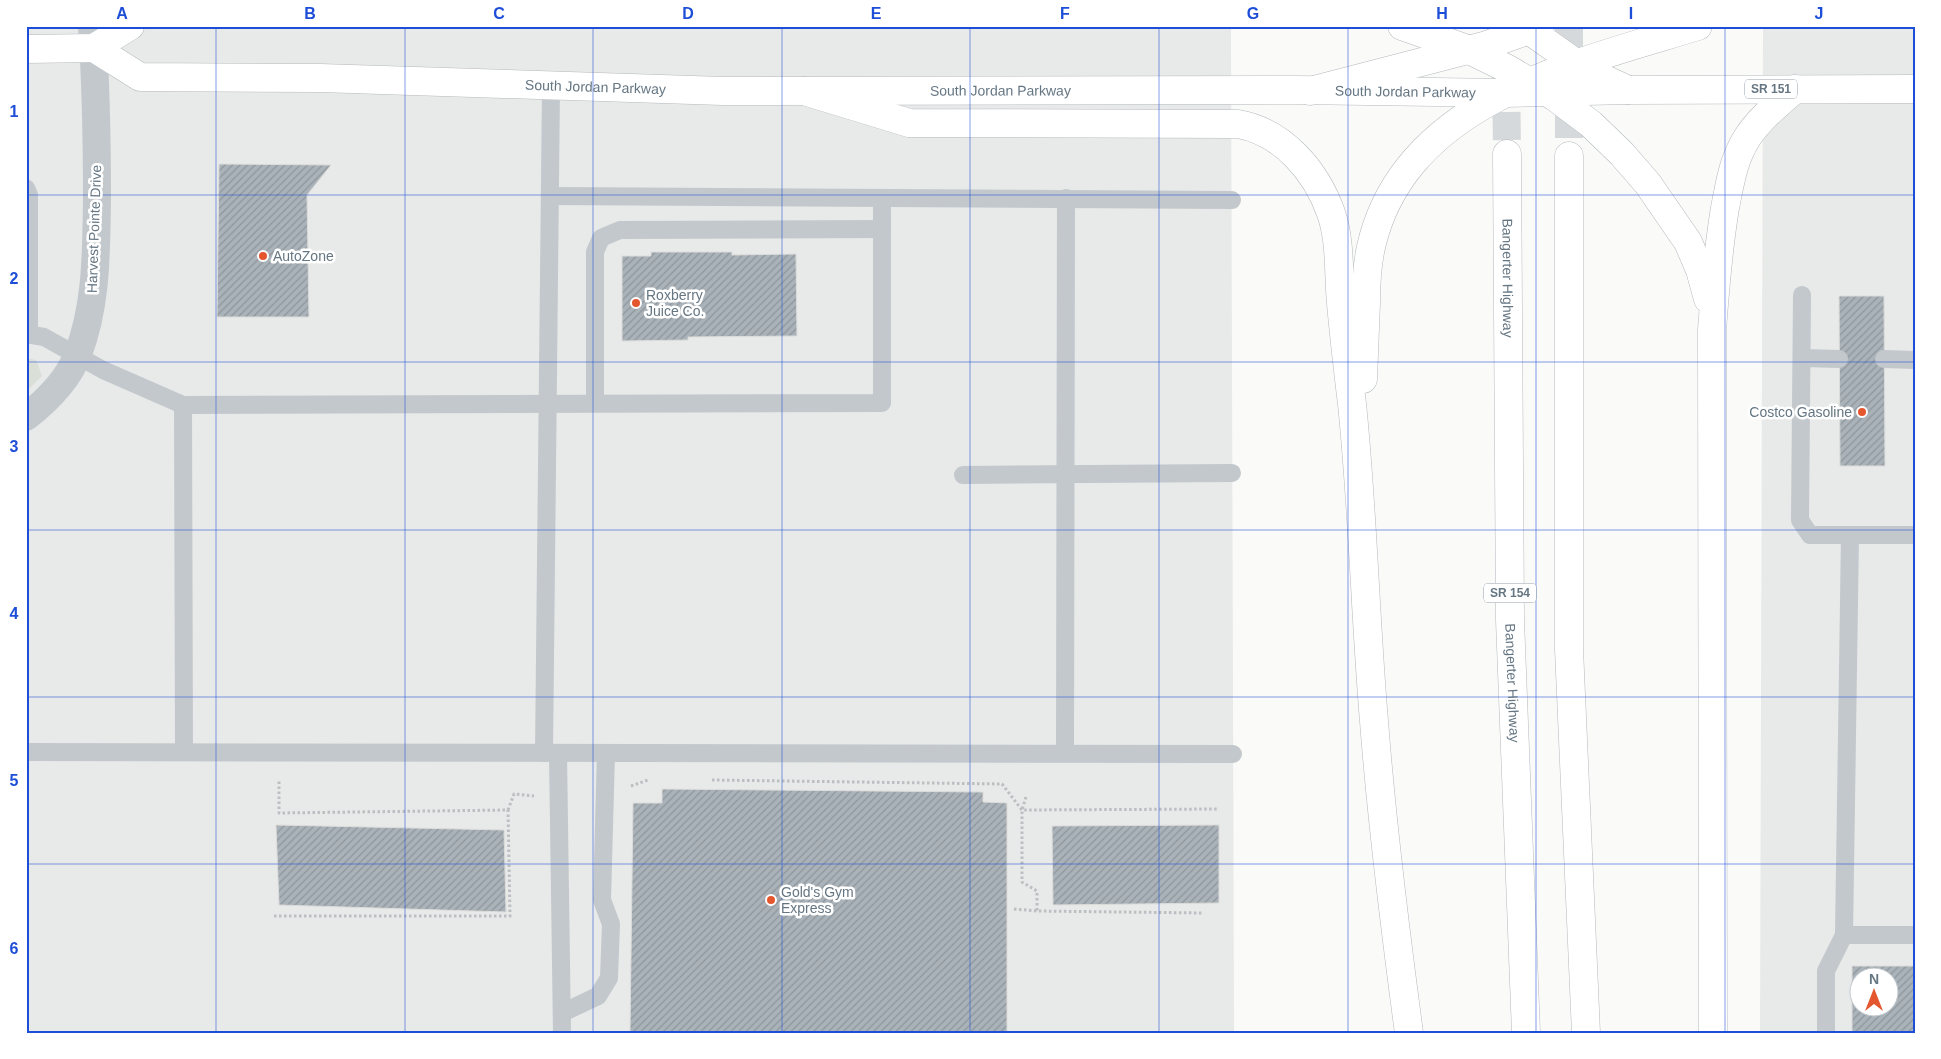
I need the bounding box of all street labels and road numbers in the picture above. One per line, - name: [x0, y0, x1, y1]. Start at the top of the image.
- street label: South Jordan Parkway: [525, 77, 666, 97]
- road number: SR 151: [1745, 80, 1797, 98]
- street label: South Jordan Parkway: [930, 82, 1071, 99]
- street label: South Jordan Parkway: [1335, 83, 1476, 101]
- street label: Harvest Pointe Drive: [84, 164, 104, 293]
- street label: Bangerter Highway: [1499, 218, 1516, 338]
- road number: SR 154: [1484, 584, 1536, 602]
- street label: Bangerter Highway: [1502, 623, 1523, 743]

